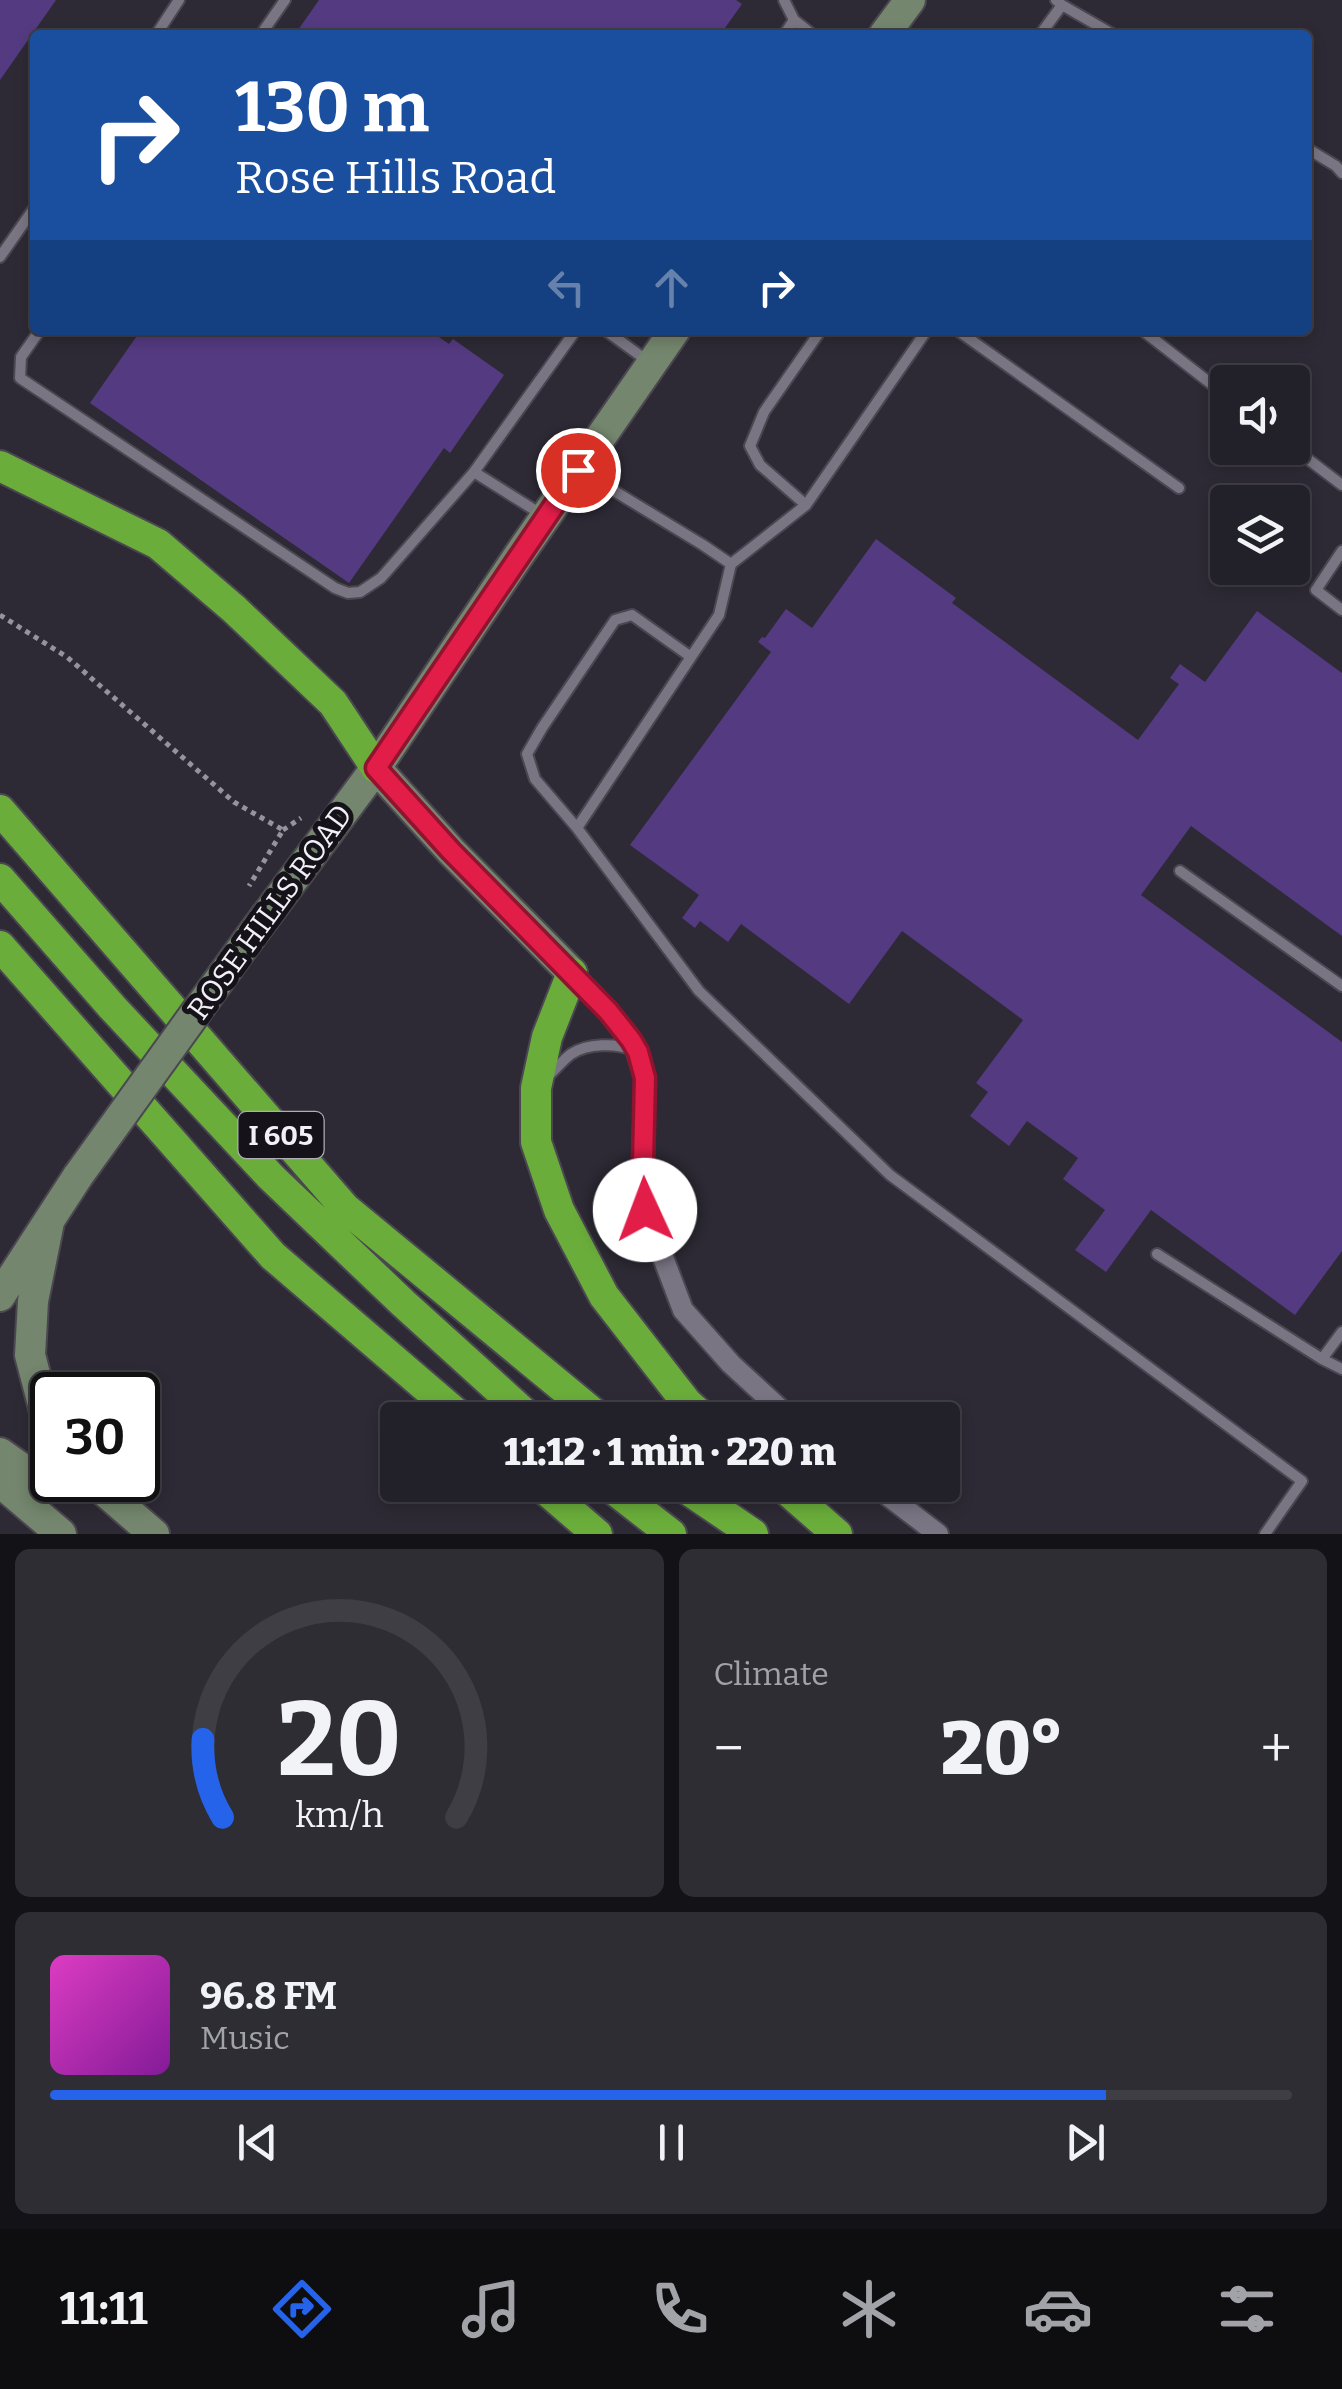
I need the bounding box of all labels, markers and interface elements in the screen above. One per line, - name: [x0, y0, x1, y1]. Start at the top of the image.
- text: 130 m: [235, 66, 429, 150]
- icon: right: [70, 70, 200, 200]
- text: Rose Hills Road: [235, 151, 556, 205]
- icon: left: [539, 260, 594, 315]
- icon: ahead: [644, 260, 699, 315]
- icon: right: [749, 260, 804, 315]
- map controls: [1210, 365, 1310, 585]
- button: sound: [1210, 365, 1310, 465]
- pin: [536, 428, 621, 513]
- icon: arrive: [551, 443, 606, 498]
- button: layers: [1210, 485, 1310, 585]
- street label: ROSE HILLS ROAD: [180, 798, 360, 1026]
- road number: I 605: [238, 1112, 324, 1158]
- position arrow: [593, 1158, 697, 1262]
- speed limit sign: 30: [30, 1372, 160, 1502]
- text: 11:12 · 1 min · 220 m: [504, 1429, 836, 1475]
- text: Climate: [714, 1655, 829, 1693]
- text: 20: [277, 1678, 402, 1803]
- text: 20°: [941, 1704, 1064, 1794]
- text: −: [714, 1716, 744, 1782]
- text: +: [1261, 1716, 1292, 1782]
- text: km/h: [295, 1794, 383, 1836]
- text: 96.8 FM: [200, 1973, 337, 2019]
- text: Music: [200, 2019, 290, 2057]
- icon: previous: [230, 2115, 285, 2170]
- icon: pause: [644, 2115, 699, 2170]
- icon: next: [1058, 2115, 1113, 2170]
- icon: directions: [267, 2274, 337, 2344]
- icon: music: [456, 2274, 526, 2344]
- icon: phone: [645, 2274, 715, 2344]
- icon: climate: [834, 2274, 904, 2344]
- icon: car: [1023, 2274, 1093, 2344]
- icon: filters: [1212, 2274, 1282, 2344]
- text: 11:11: [60, 2282, 148, 2336]

